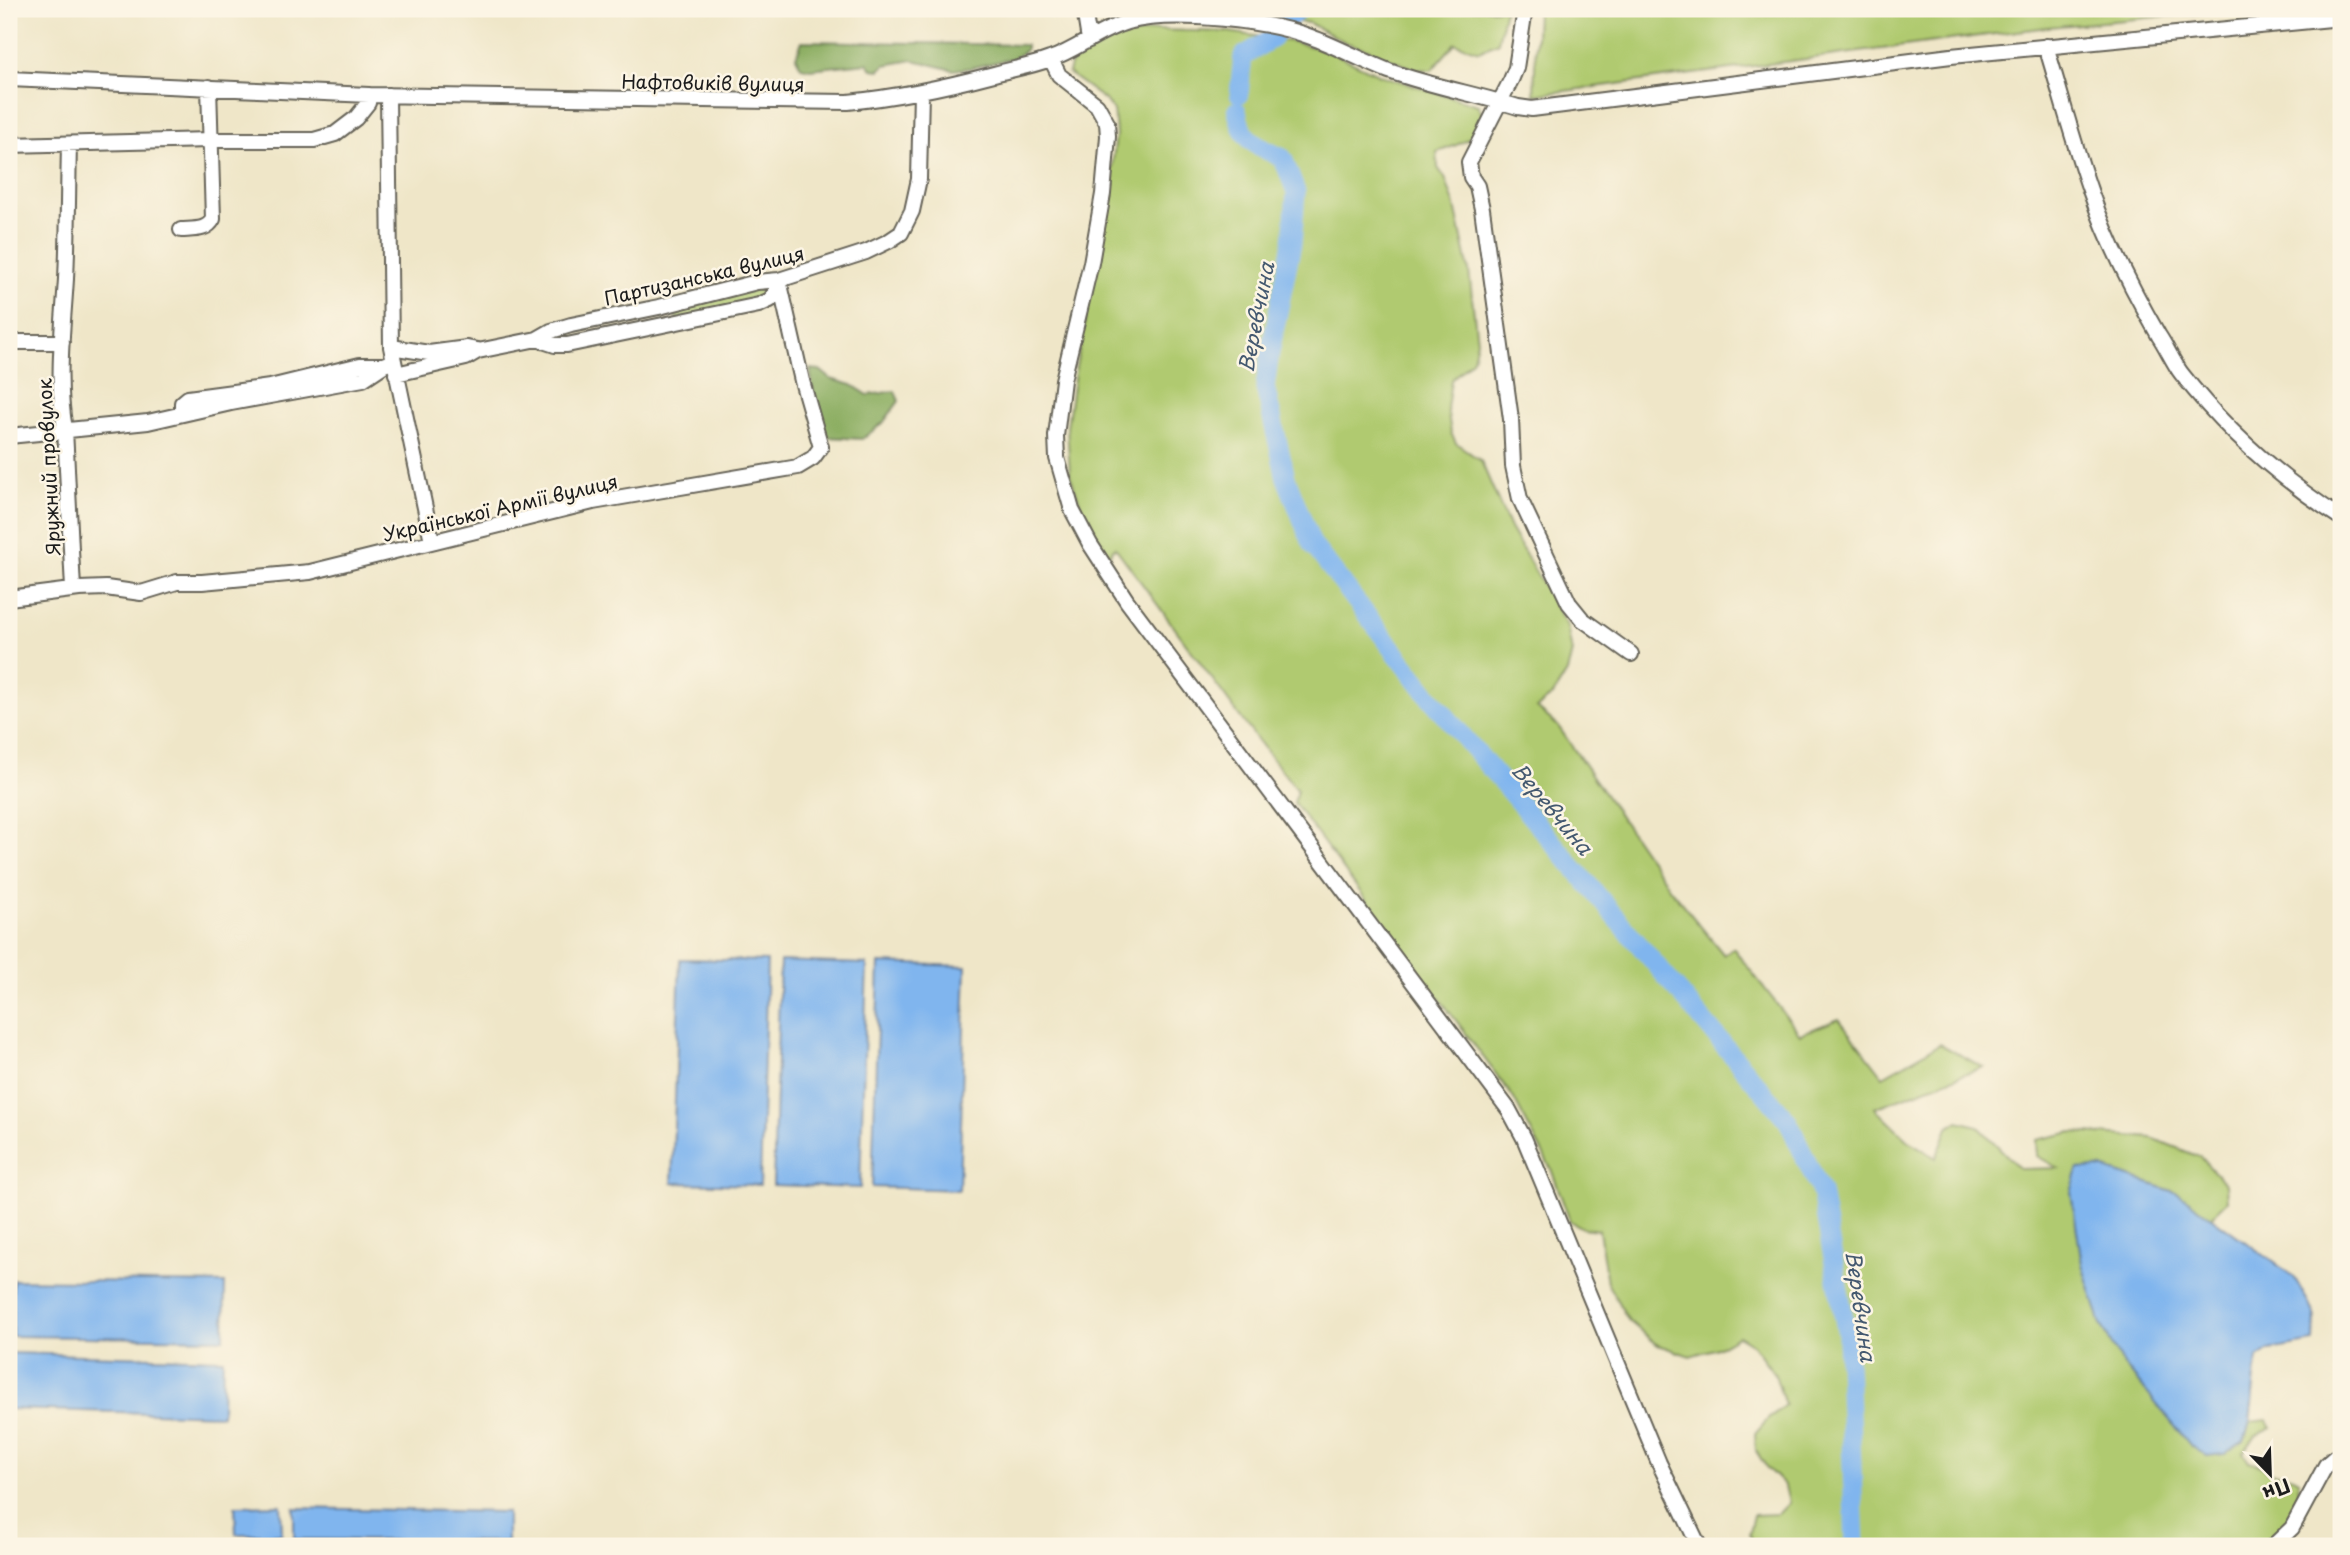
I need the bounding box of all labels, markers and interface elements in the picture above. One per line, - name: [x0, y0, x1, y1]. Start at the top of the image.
- street label: Нафтовиків вулиця: [621, 66, 805, 98]
- street label: Партизанська вулиця: [601, 238, 807, 312]
- water label: Веревчина: [1229, 258, 1282, 375]
- street label: Яружний провулок: [29, 377, 67, 556]
- street label: Української Армії вулиця: [380, 466, 620, 548]
- water label: Веревчина: [1505, 755, 1602, 862]
- water label: Веревчина: [1838, 1248, 1886, 1364]
- north arrow: [2234, 1440, 2304, 1510]
- text: Пн: [2259, 1472, 2295, 1509]

